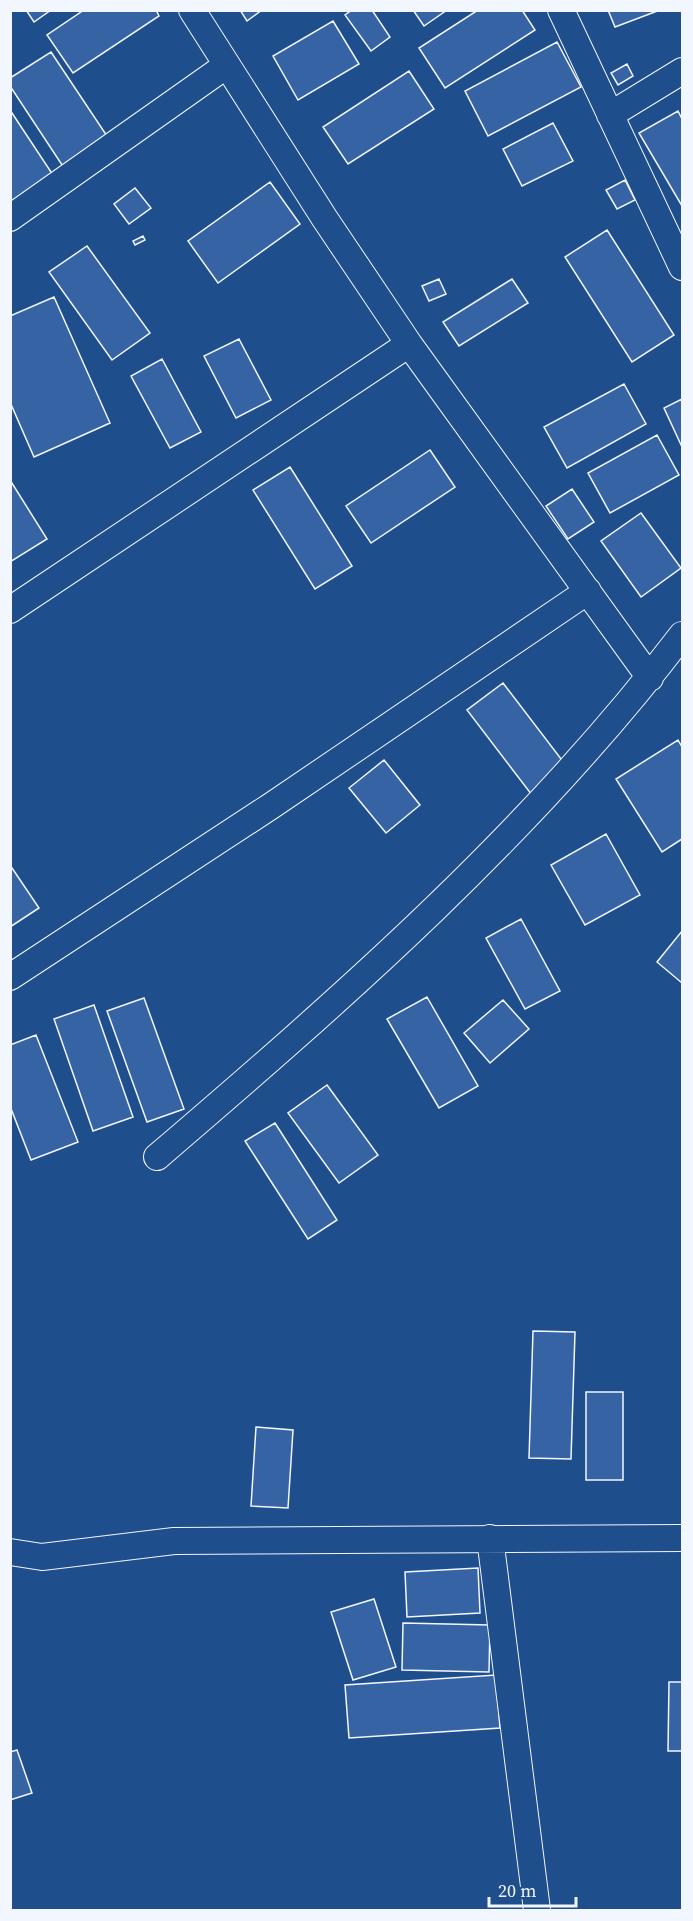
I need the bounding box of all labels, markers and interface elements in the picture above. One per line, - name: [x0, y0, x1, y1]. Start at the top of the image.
- scale bar: [489, 1870, 576, 1908]
- text: 20 m: [498, 1878, 536, 1903]

